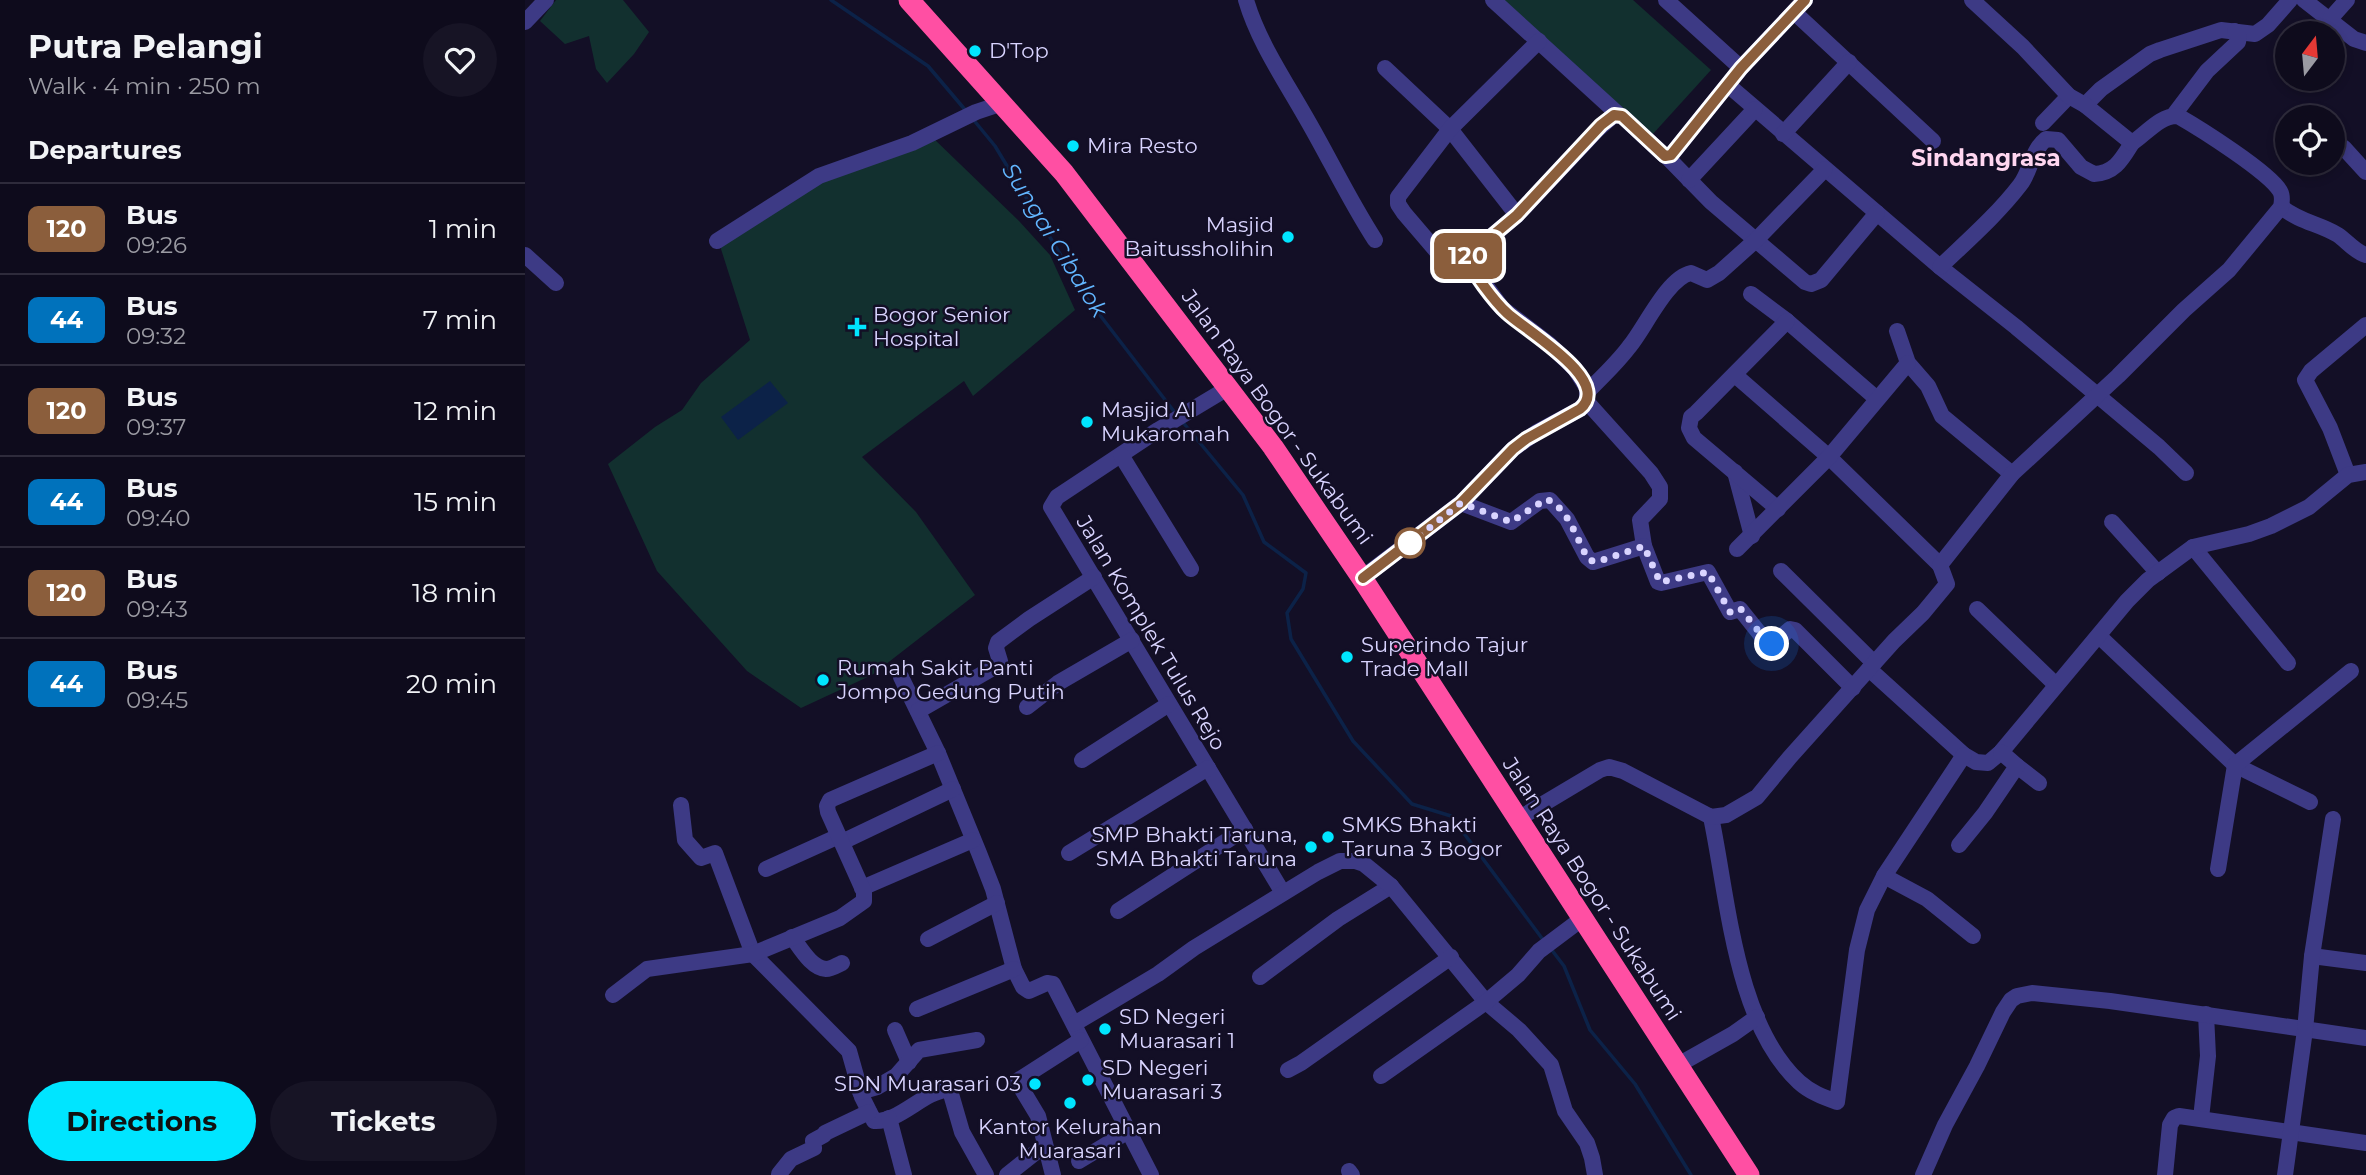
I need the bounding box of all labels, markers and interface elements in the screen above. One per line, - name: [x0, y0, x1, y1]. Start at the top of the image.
- north arrow: [2275, 21, 2345, 91]
- map controls: [2275, 21, 2345, 175]
- button: heart: [423, 23, 497, 97]
- text: Putra Pelangi: [28, 26, 263, 66]
- place label: D'Top: [989, 38, 1049, 63]
- marker: D'Top: [967, 43, 983, 59]
- text: Walk · 4 min · 250 m: [28, 72, 261, 100]
- button: locate: [2275, 105, 2345, 175]
- place label: Mira Resto: [1087, 133, 1198, 158]
- text: Departures: [28, 134, 182, 166]
- marker: Mira Resto: [1065, 138, 1081, 154]
- district label: Sindangrasa: [1911, 144, 2061, 172]
- water label: Sungai Cibalok: [996, 158, 1114, 324]
- text: Bus: [126, 199, 178, 231]
- place label: Masjid Baitussholihin: [1124, 212, 1274, 261]
- text: 1 min: [429, 213, 497, 245]
- text: 120: [47, 214, 86, 243]
- marker: Masjid Baitussholihin: [1280, 229, 1296, 245]
- text: 09:26: [126, 231, 187, 259]
- line badge: 120: [1428, 233, 1508, 279]
- text: 120: [1448, 241, 1488, 270]
- street label: Jalan Raya Bogor - Sukabumi: [1176, 284, 1378, 549]
- text: Bus: [126, 290, 178, 322]
- place label: Bogor Senior Hospital: [873, 302, 1011, 351]
- text: 7 min: [423, 304, 497, 336]
- text: 44: [50, 305, 83, 334]
- marker: Bogor Senior Hospital: [847, 317, 867, 337]
- text: 09:32: [126, 322, 186, 350]
- text: Bus: [126, 381, 178, 413]
- text: 12 min: [414, 395, 497, 427]
- text: 120: [47, 396, 86, 425]
- place label: Masjid Al Mukaromah: [1101, 397, 1230, 446]
- text: 09:37: [126, 413, 186, 441]
- marker: Masjid Al Mukaromah: [1079, 414, 1095, 430]
- text: Bus: [126, 472, 178, 504]
- text: 15 min: [414, 486, 497, 518]
- text: 44: [50, 487, 83, 516]
- text: 09:40: [126, 504, 191, 532]
- street label: Jalan Komplek Tulus Rejo: [1071, 510, 1231, 755]
- unlabelled marker: [1395, 528, 1425, 558]
- text: Bus: [126, 563, 178, 595]
- text: 18 min: [412, 577, 497, 609]
- text: 120: [47, 578, 86, 607]
- text: 09:43: [126, 595, 188, 623]
- your location: [1754, 626, 1789, 661]
- place label: Superindo Tajur Trade Mall: [1361, 632, 1528, 681]
- marker: Superindo Tajur Trade Mall: [1339, 649, 1355, 665]
- text: Bus: [126, 654, 178, 686]
- place label: Rumah Sakit Panti Jompo Gedung Putih: [836, 655, 1065, 704]
- text: 20 min: [406, 668, 497, 700]
- text: 44: [50, 669, 83, 698]
- marker: Rumah Sakit Panti Jompo Gedung Putih: [815, 672, 831, 688]
- text: 09:45: [126, 686, 188, 714]
- street label: Jalan Raya Bogor - Sukabumi: [1497, 752, 1687, 1025]
- place label: SMKS Bhakti Taruna 3 Bogor: [1342, 812, 1503, 861]
- place label: SMP Bhakti Taruna, SMA Bhakti Taruna: [1091, 822, 1297, 871]
- marker: SMKS Bhakti Taruna 3 Bogor: [1320, 829, 1336, 845]
- marker: SMP Bhakti Taruna, SMA Bhakti Taruna: [1303, 839, 1319, 855]
- place label: SD Negeri Muarasari 1: [1119, 1004, 1235, 1053]
- marker: SD Negeri Muarasari 1: [1097, 1021, 1113, 1037]
- place label: SD Negeri Muarasari 3: [1102, 1055, 1222, 1104]
- place label: SDN Muarasari 03: [834, 1071, 1021, 1096]
- marker: SD Negeri Muarasari 3: [1080, 1072, 1096, 1088]
- marker: SDN Muarasari 03: [1027, 1076, 1043, 1092]
- button: Directions: [28, 1081, 256, 1161]
- button: Tickets: [270, 1081, 497, 1161]
- marker: Kantor Kelurahan Muarasari: [1062, 1095, 1078, 1111]
- place label: Kantor Kelurahan Muarasari: [978, 1114, 1162, 1163]

